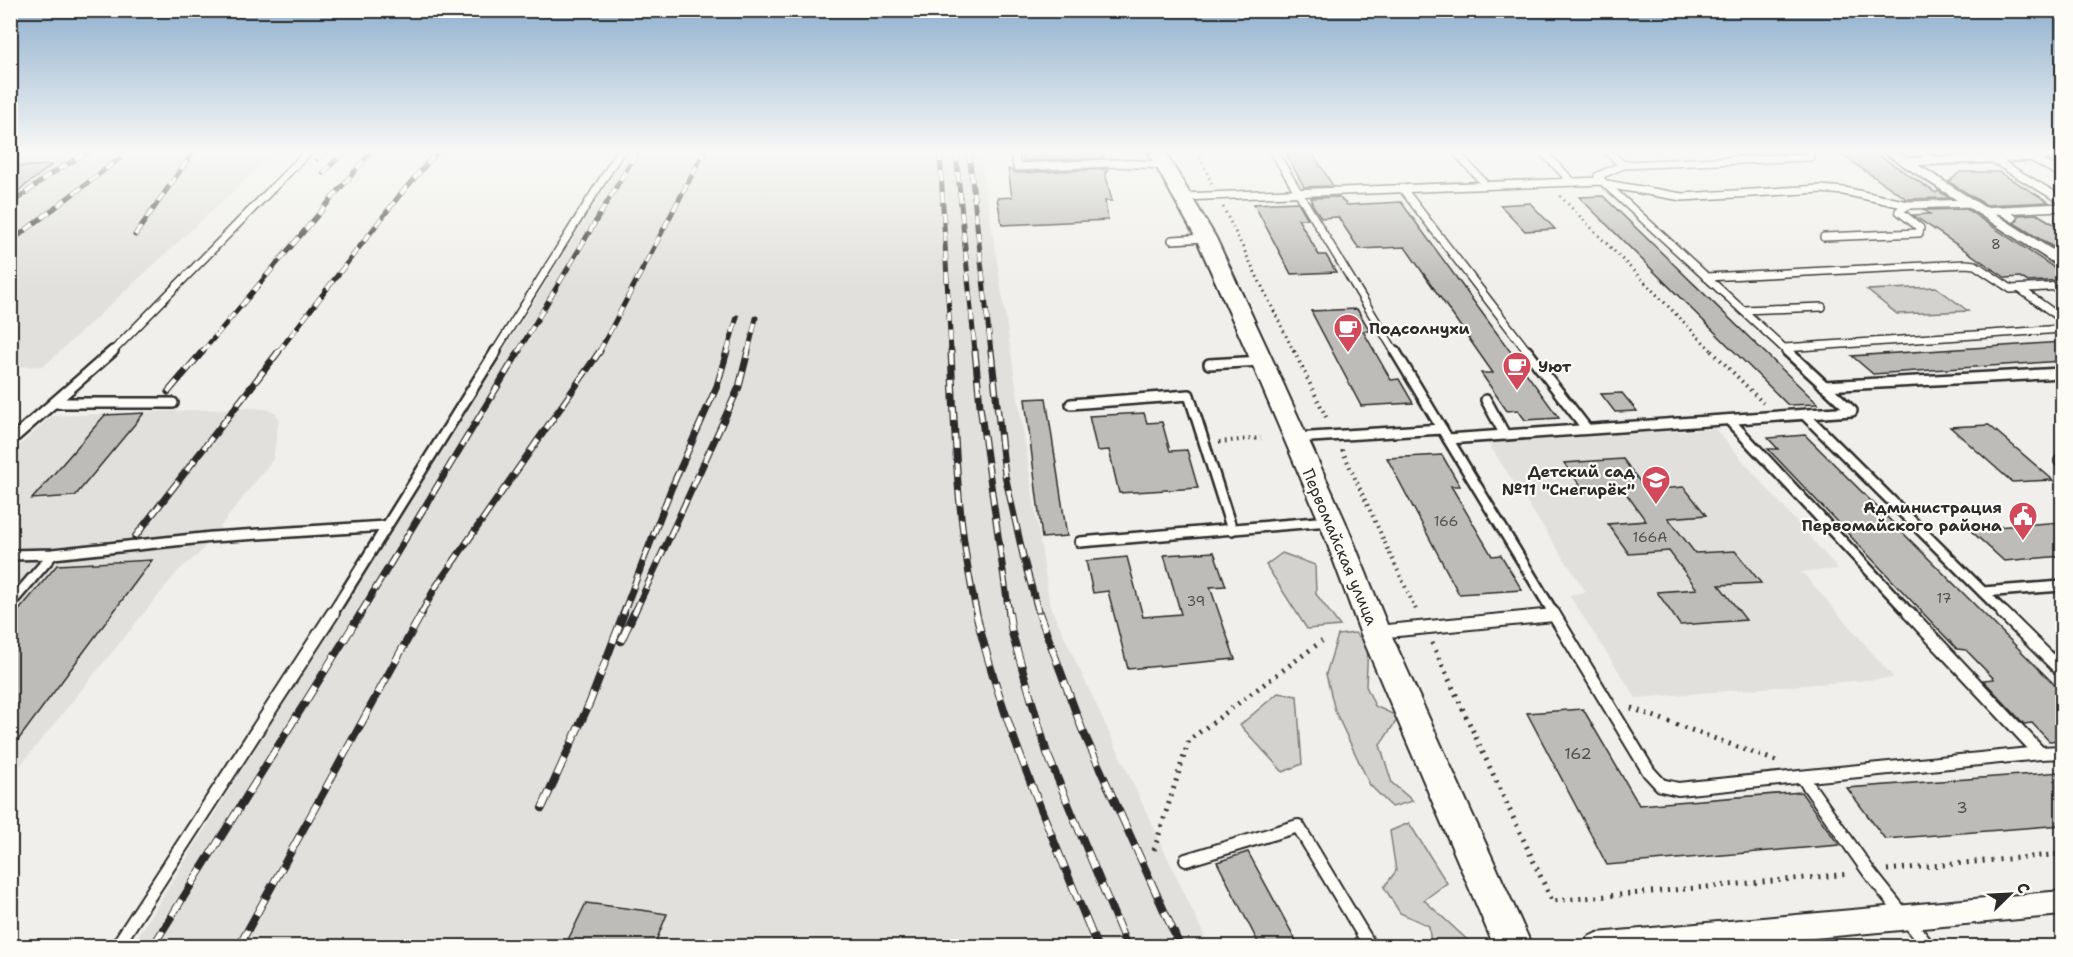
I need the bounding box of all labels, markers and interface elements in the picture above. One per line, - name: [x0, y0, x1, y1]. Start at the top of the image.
- house number: 8: [1991, 235, 2001, 253]
- cafe icon: Подсолнухи: [1332, 312, 1364, 354]
- place label: Подсолнухи: [1369, 318, 1470, 339]
- cafe icon: Уют: [1501, 350, 1533, 392]
- place label: Уют: [1538, 356, 1572, 377]
- place label: Детский сад №11 "Снегирёк": [1502, 461, 1636, 500]
- school or university icon: Детский сад №11 "Снегирёк": [1640, 464, 1672, 506]
- street label: Первомайская улица: [1298, 466, 1382, 628]
- place label: Администрация Первомайского района: [1802, 497, 2002, 536]
- public building icon: Администрация Первомайского района: [2007, 500, 2039, 542]
- house number: 166: [1434, 512, 1458, 530]
- house number: 166А: [1633, 528, 1667, 546]
- house number: 17: [1937, 589, 1951, 607]
- house number: 39: [1187, 592, 1205, 610]
- house number: 162: [1564, 743, 1592, 764]
- house number: 3: [1956, 797, 1968, 818]
- north arrow: [1980, 864, 2040, 924]
- text: С: [2012, 879, 2035, 897]

